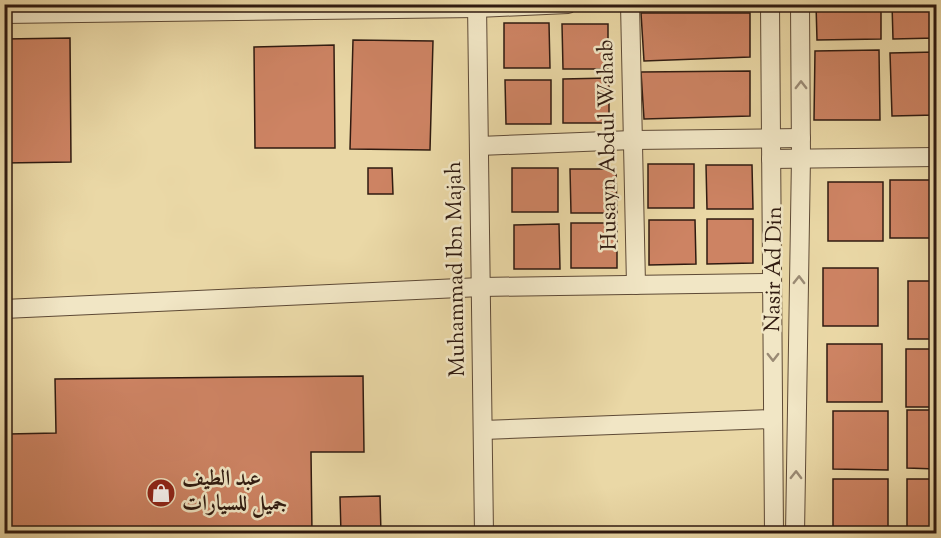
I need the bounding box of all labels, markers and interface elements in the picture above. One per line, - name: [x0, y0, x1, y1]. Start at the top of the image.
- street label: Husayn Abdul Wahab: [591, 39, 627, 251]
- one-way arrow: [795, 81, 807, 90]
- street label: Muhammad Ibn Majah: [439, 161, 475, 377]
- street label: Nasir Ad Din: [758, 206, 792, 332]
- one-way arrow: [793, 276, 805, 285]
- one-way arrow: [766, 352, 779, 361]
- place label: عبد الطيف جميل للسيارات: [182, 464, 287, 521]
- one-way arrow: [790, 471, 802, 480]
- shop icon: عبد الطيف جميل للسيارات: [145, 477, 177, 509]

